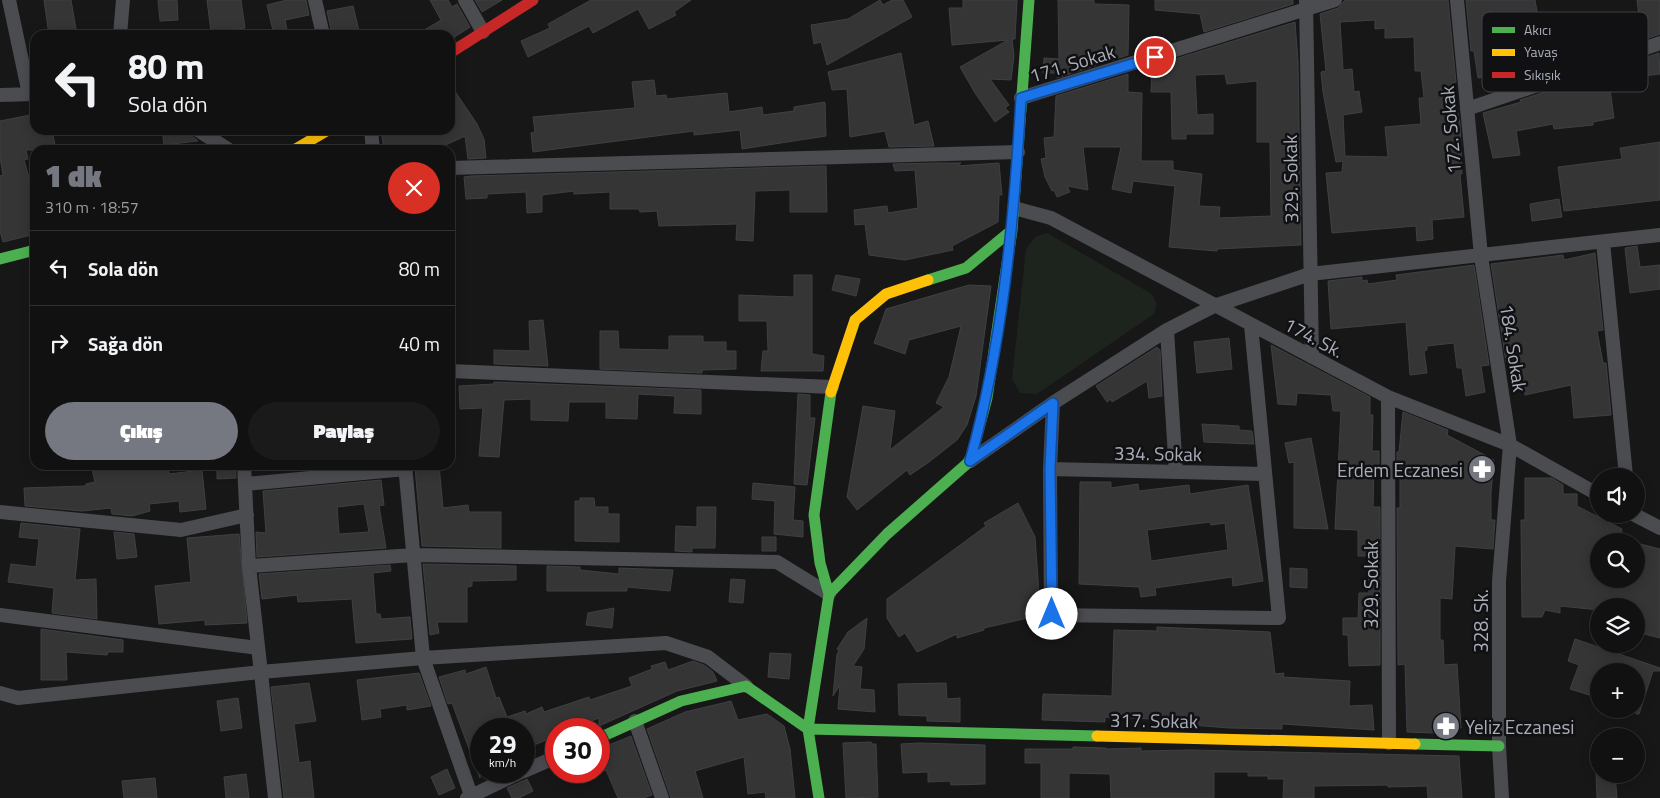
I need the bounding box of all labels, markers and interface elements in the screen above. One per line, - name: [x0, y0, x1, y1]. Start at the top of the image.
- legend: [1482, 12, 1648, 92]
- text: Akıcı: [1524, 19, 1551, 40]
- street label: 171. Sokak: [1026, 36, 1118, 90]
- pin: [1134, 36, 1176, 78]
- text: 80 m: [128, 39, 204, 93]
- text: Yavaş: [1524, 41, 1558, 62]
- icon: arrive: [1141, 43, 1169, 71]
- icon: left: [45, 50, 110, 115]
- text: Sıkışık: [1524, 64, 1561, 85]
- street label: 172. Sokak: [1432, 85, 1468, 175]
- text: Sola dön: [128, 87, 208, 121]
- street label: 329. Sokak: [1275, 135, 1305, 223]
- text: 1 dk: [45, 153, 102, 199]
- button: close: [388, 162, 440, 214]
- text: 310 m · 18:57: [45, 195, 139, 219]
- icon: left: [45, 254, 73, 282]
- text: Sola dön: [88, 254, 159, 283]
- text: 80 m: [399, 254, 440, 283]
- street label: 184. Sokak: [1493, 302, 1535, 394]
- street label: 174. Sk.: [1279, 309, 1349, 365]
- icon: right: [45, 329, 73, 357]
- text: Sağa dön: [88, 329, 163, 358]
- text: 40 m: [399, 329, 440, 358]
- button: Çıkış: [45, 402, 238, 460]
- button: Paylaş: [248, 402, 440, 460]
- street label: 334. Sokak: [1114, 438, 1202, 468]
- pharmacy icon: Erdem Eczanesi: [1467, 454, 1497, 484]
- place label: Erdem Eczanesi: [1337, 455, 1463, 484]
- map controls: [1590, 468, 1645, 783]
- button: sound: [1590, 468, 1645, 523]
- button: search: [1590, 533, 1645, 588]
- street label: 329. Sokak: [1356, 541, 1385, 629]
- position arrow: [1025, 587, 1077, 639]
- street label: 328. Sk.: [1466, 589, 1495, 653]
- button: layers: [1590, 598, 1645, 653]
- button: +: [1590, 663, 1645, 718]
- street label: 317. Sokak: [1110, 705, 1198, 735]
- pharmacy icon: Yeliz Eczanesi: [1431, 711, 1461, 741]
- place label: Yeliz Eczanesi: [1465, 712, 1574, 741]
- speed limit sign: 30: [545, 718, 610, 783]
- text: 29: [488, 725, 517, 763]
- button: −: [1590, 728, 1645, 783]
- text: km/h: [489, 753, 516, 772]

